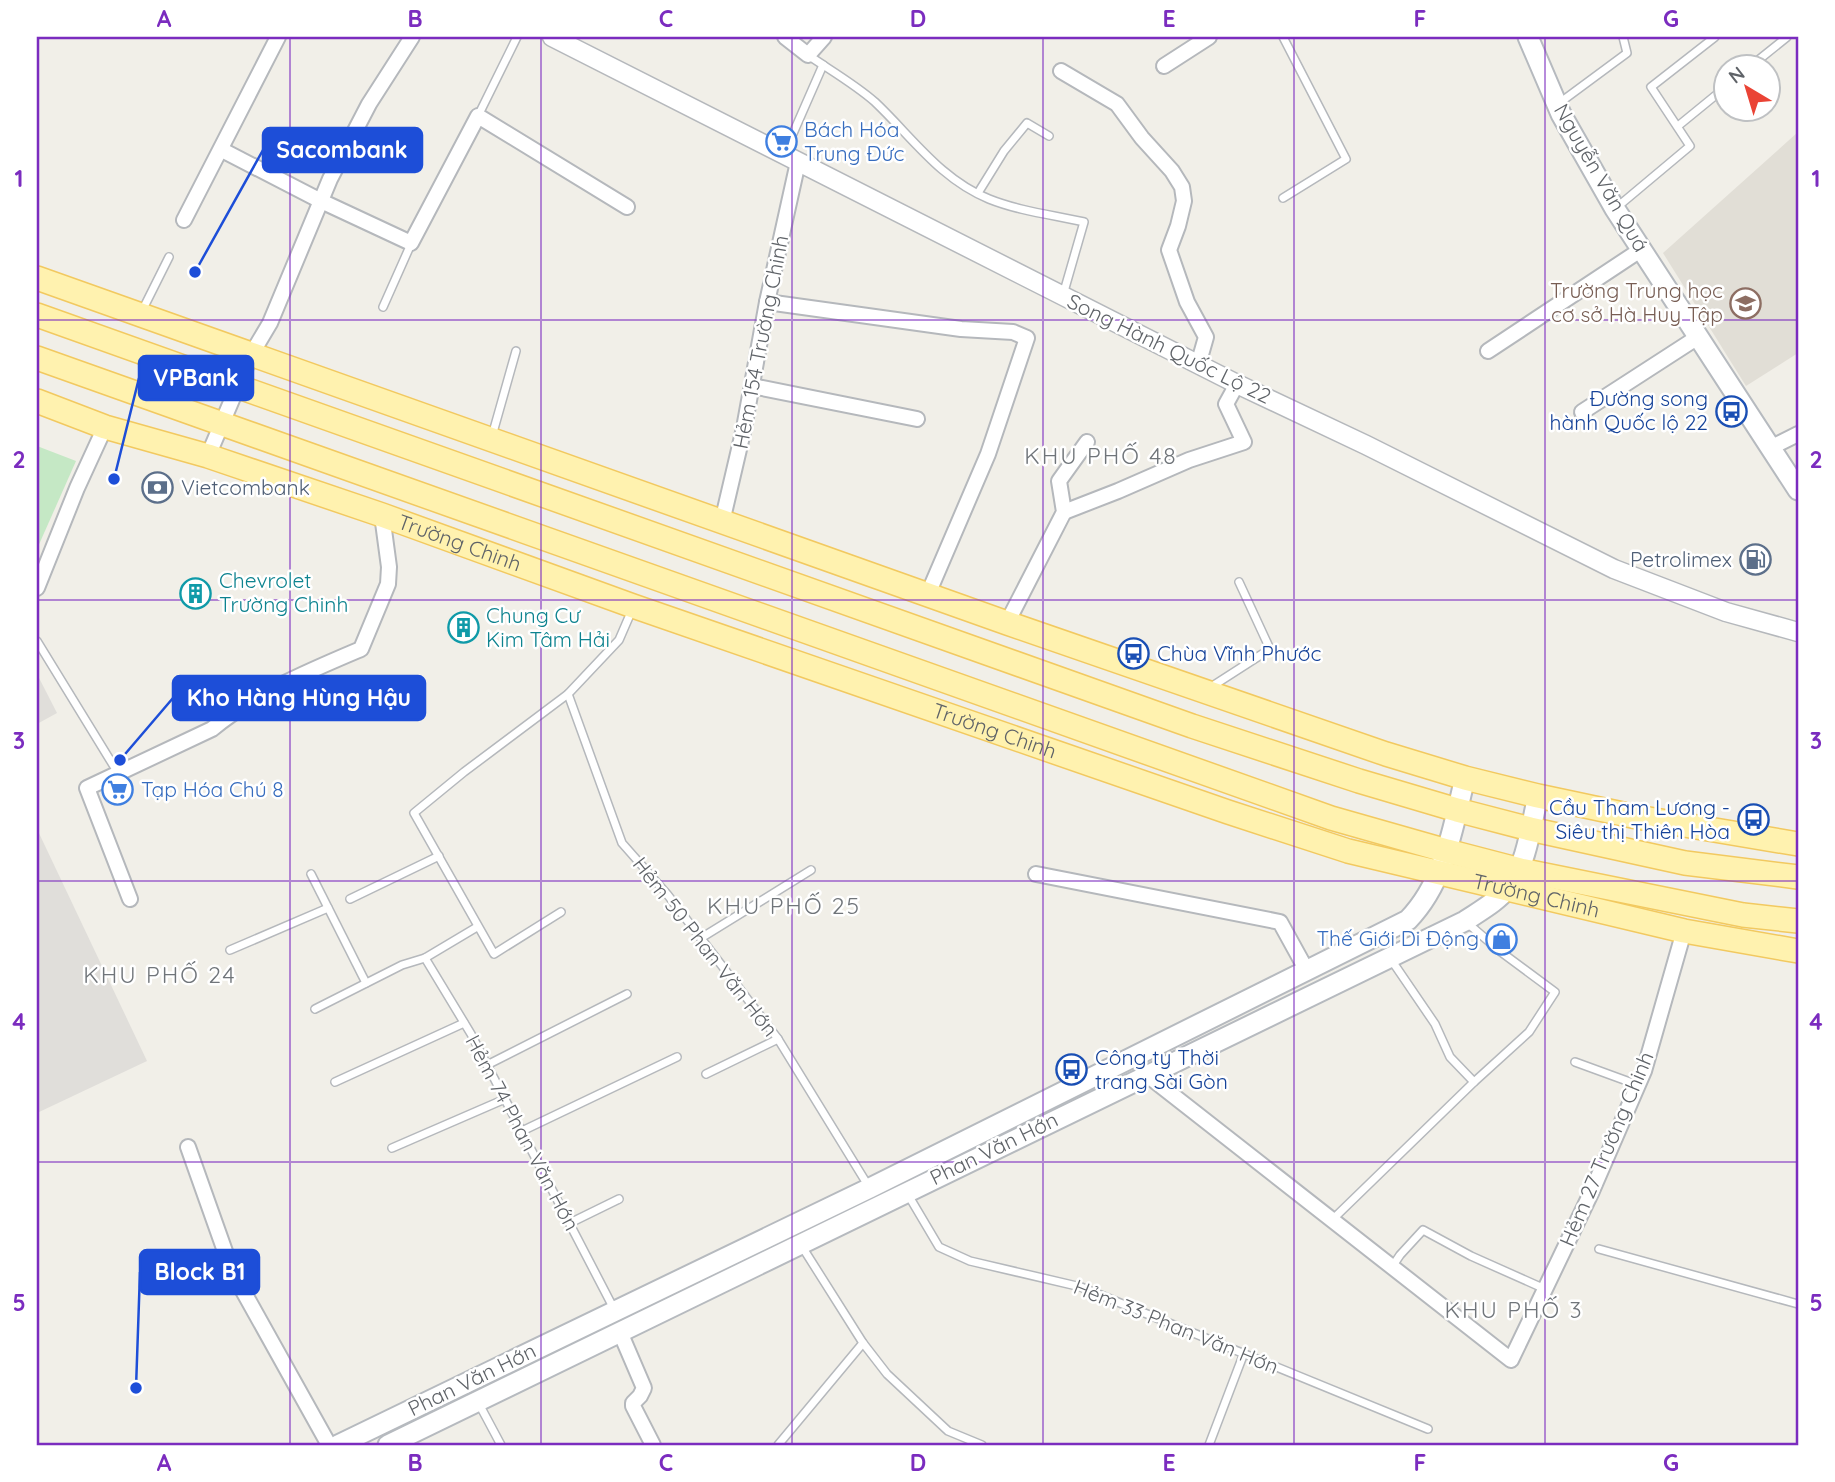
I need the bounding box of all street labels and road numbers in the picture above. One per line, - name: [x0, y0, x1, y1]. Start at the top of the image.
- street label: Nguyễn Văn Quá: [1549, 99, 1655, 256]
- street label: Hẻm 154 Trường Chinh: [727, 233, 794, 451]
- street label: Song Hành Quốc Lộ 22: [1063, 287, 1276, 409]
- street label: Trường Chinh: [395, 508, 525, 576]
- street label: Trường Chinh: [929, 697, 1060, 764]
- street label: Hẻm 50 Phan Văn Hớn: [628, 851, 784, 1041]
- street label: Trường Chinh: [1471, 867, 1603, 923]
- street label: Hẻm 74 Phan Văn Hớn: [460, 1030, 586, 1235]
- street label: Hẻm 27 Trường Chinh: [1553, 1047, 1659, 1250]
- street label: Phan Văn Hớn: [925, 1106, 1062, 1190]
- street label: Hẻm 33 Phan Văn Hớn: [1070, 1273, 1283, 1379]
- street label: Phan Văn Hớn: [403, 1337, 540, 1421]

